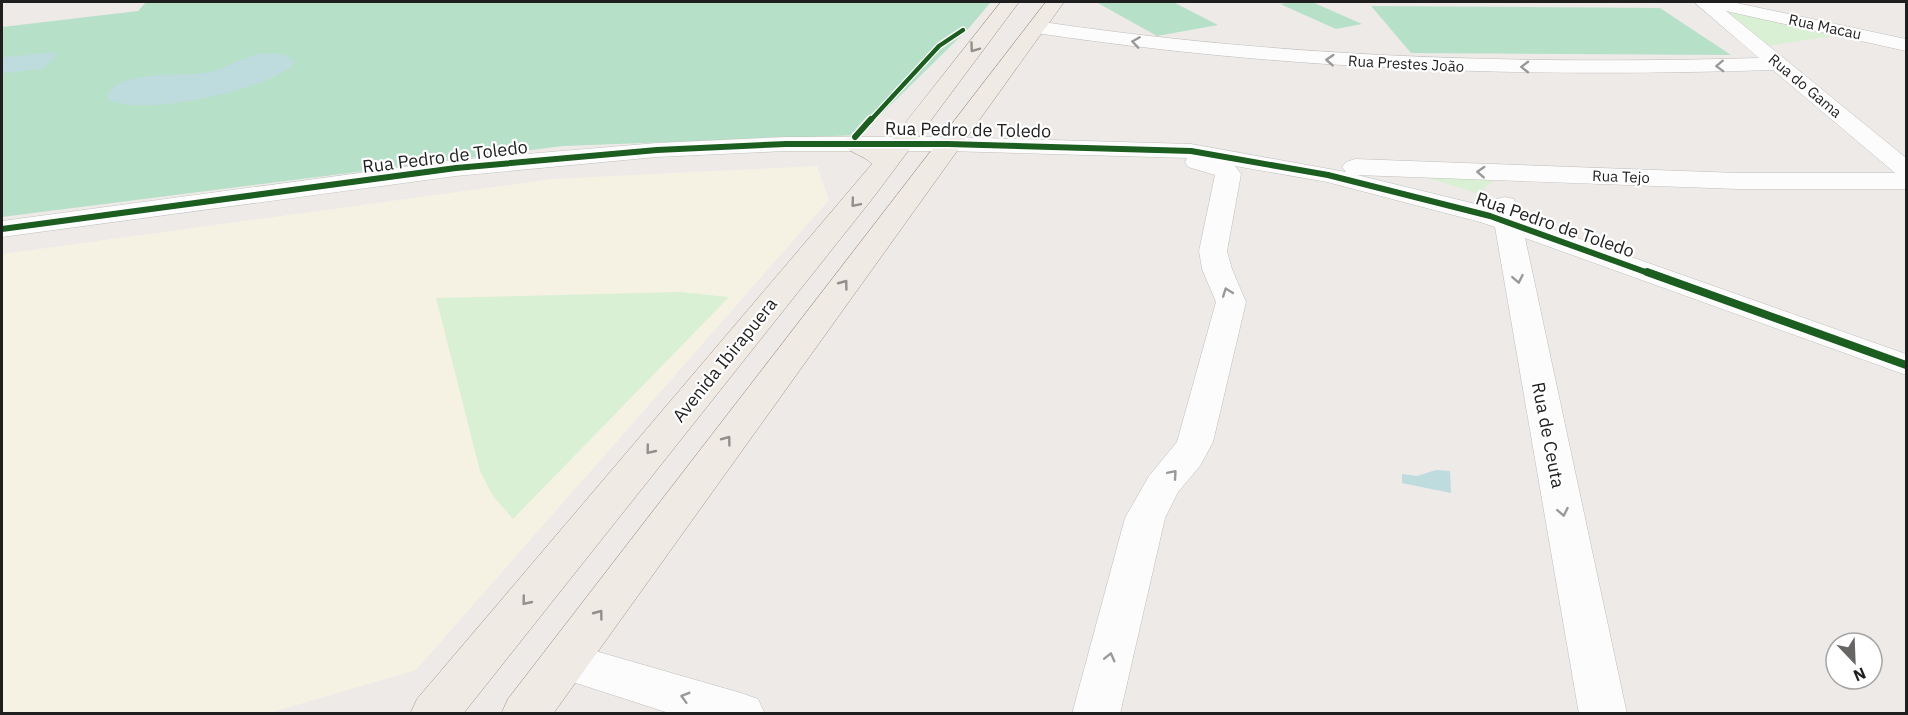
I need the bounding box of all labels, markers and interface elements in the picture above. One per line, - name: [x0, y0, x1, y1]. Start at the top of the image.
- street label: Rua Macau: [1787, 10, 1863, 43]
- one-way arrow: [1131, 36, 1140, 48]
- one-way arrow: [970, 41, 981, 52]
- street label: Rua do Gama: [1765, 49, 1846, 122]
- street label: Rua Prestes João: [1347, 51, 1465, 76]
- one-way arrow: [1325, 53, 1334, 66]
- one-way arrow: [1715, 60, 1724, 73]
- one-way arrow: [1520, 61, 1529, 74]
- street label: Rua Pedro de Toledo: [885, 117, 1051, 142]
- street label: Rua Pedro de Toledo: [361, 135, 529, 178]
- one-way arrow: [1477, 166, 1486, 179]
- street label: Rua Tejo: [1592, 166, 1650, 187]
- street label: Rua Pedro de Toledo: [1473, 187, 1638, 262]
- one-way arrow: [851, 196, 862, 207]
- one-way arrow: [1511, 274, 1524, 284]
- one-way arrow: [836, 280, 847, 291]
- one-way arrow: [1221, 287, 1234, 298]
- street label: Avenida Ibirapuera: [667, 292, 782, 427]
- street label: Rua de Ceuta: [1527, 380, 1570, 490]
- one-way arrow: [720, 436, 731, 447]
- one-way arrow: [647, 443, 658, 454]
- one-way arrow: [1165, 470, 1176, 481]
- one-way arrow: [1556, 507, 1569, 517]
- one-way arrow: [523, 594, 534, 605]
- one-way arrow: [591, 610, 602, 621]
- north arrow: [1824, 631, 1884, 691]
- one-way arrow: [1103, 652, 1116, 662]
- text: N: [1851, 663, 1869, 686]
- one-way arrow: [680, 692, 691, 704]

